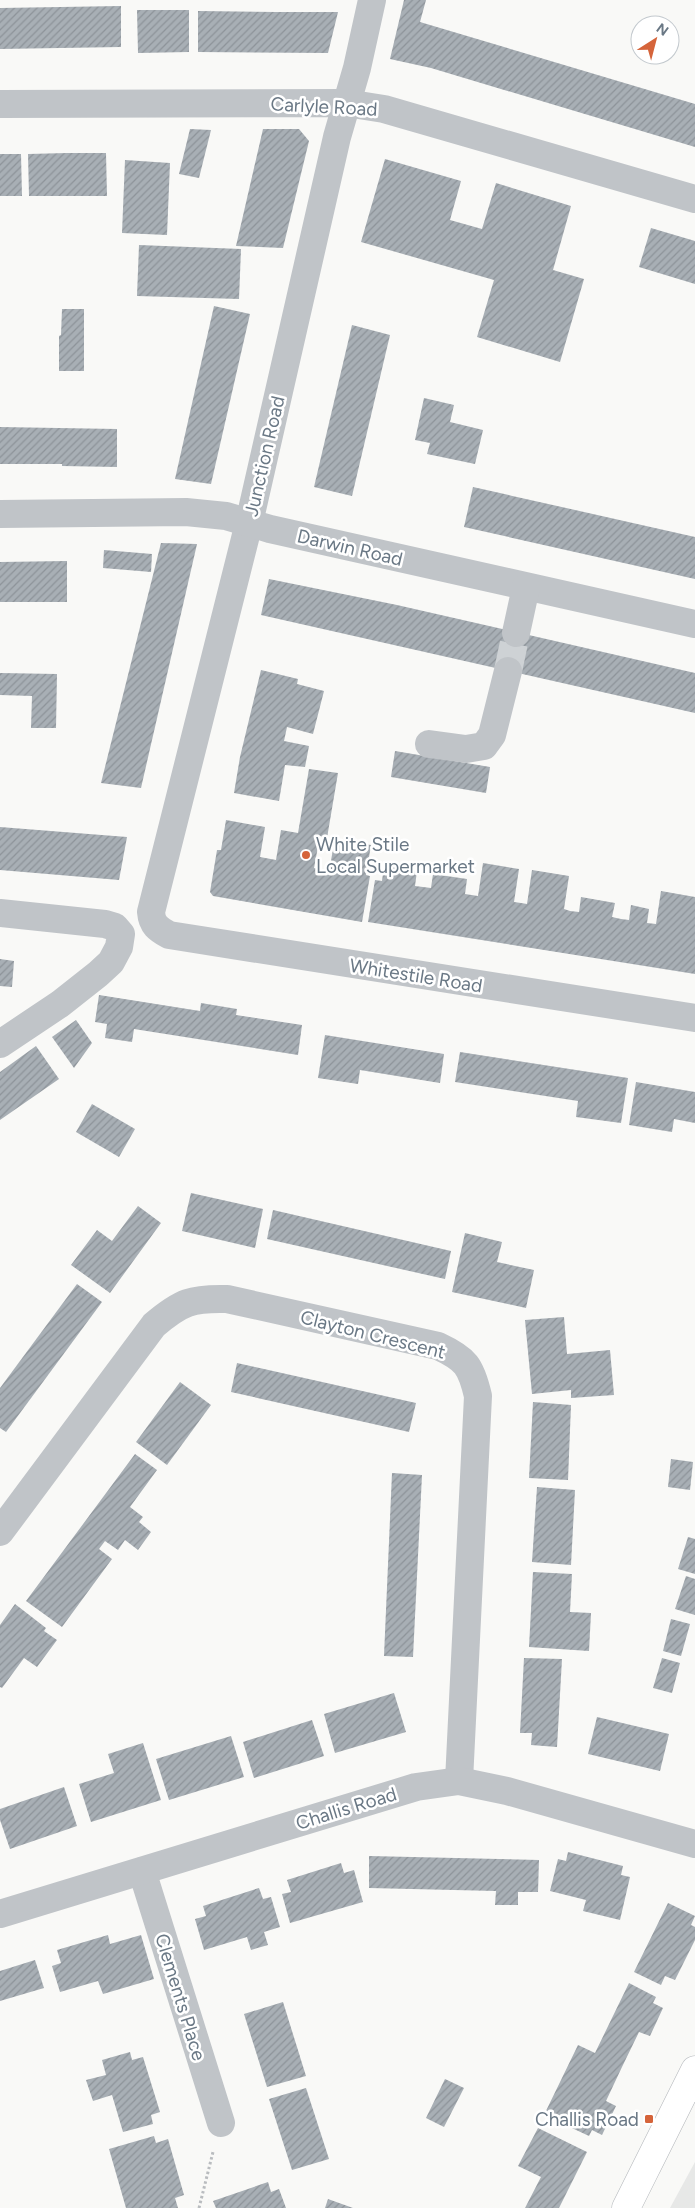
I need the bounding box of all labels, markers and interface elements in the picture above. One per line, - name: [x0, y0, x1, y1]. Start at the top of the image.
- north arrow: [630, 15, 680, 65]
- text: N: [653, 20, 672, 40]
- street label: Carlyle Road: [270, 92, 378, 121]
- street label: Junction Road: [239, 394, 290, 519]
- street label: Darwin Road: [295, 524, 405, 571]
- place label: White Stile Local Supermarket: [316, 833, 475, 878]
- marker: White Stile Local Supermarket: [300, 849, 312, 861]
- street label: Whitestile Road: [348, 954, 484, 997]
- street label: Clayton Crescent: [298, 1305, 448, 1364]
- street label: Challis Road: [293, 1782, 399, 1835]
- street label: Clements Place: [150, 1931, 211, 2063]
- place label: Challis Road: [535, 2108, 639, 2131]
- marker: Challis Road: [643, 2113, 655, 2125]

